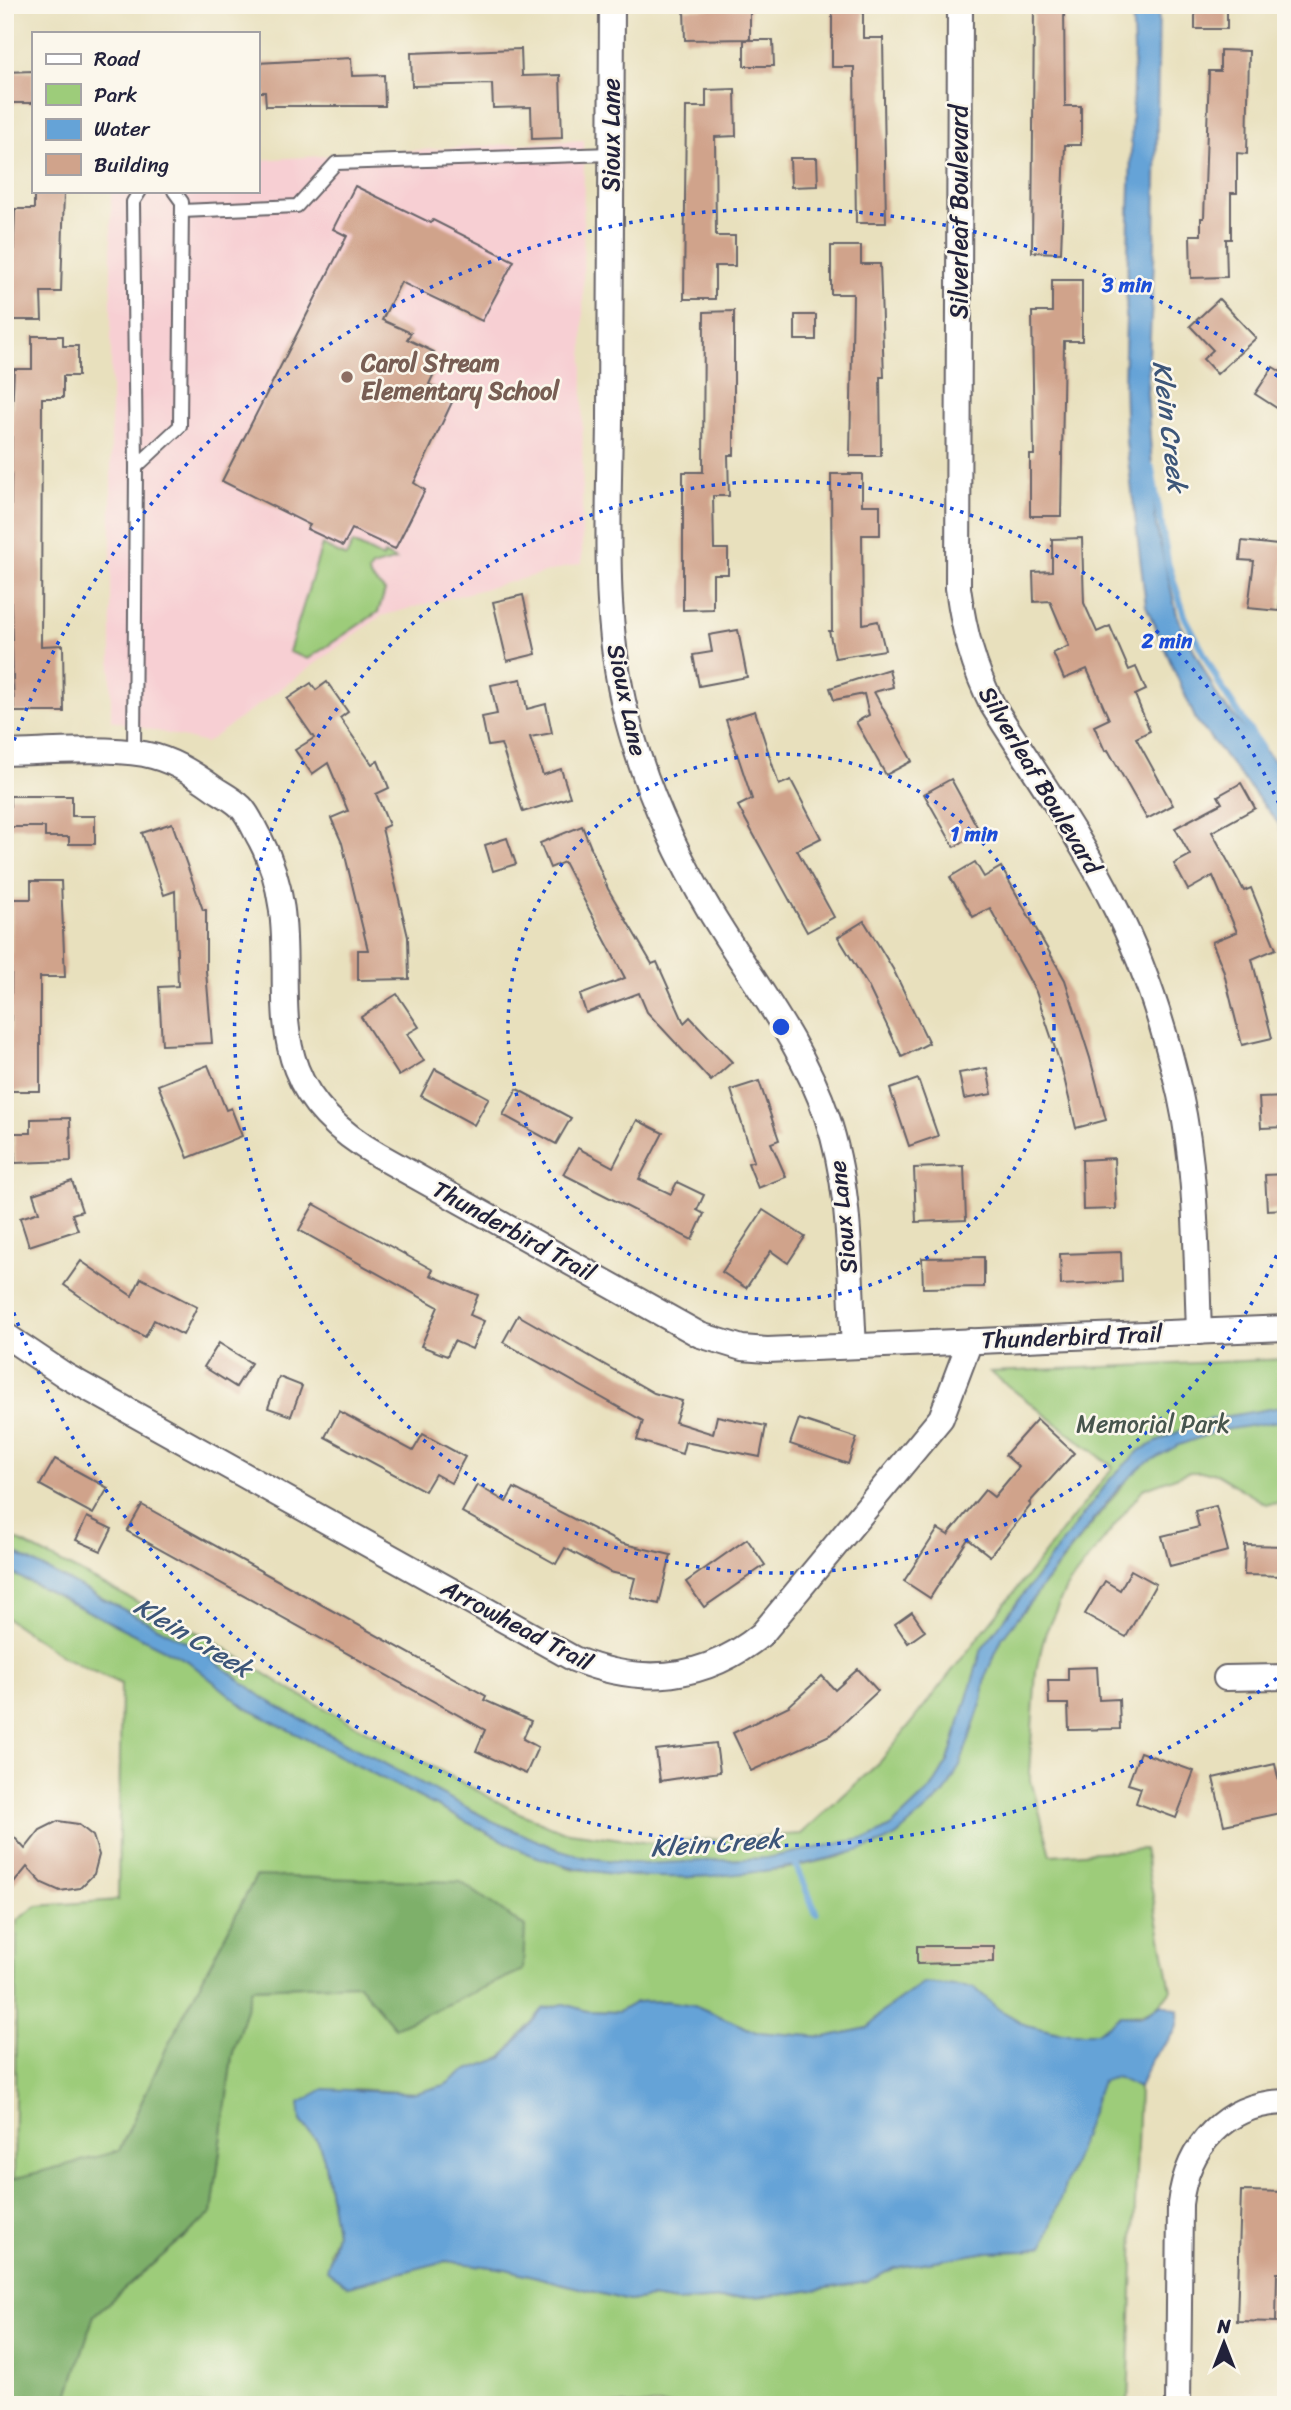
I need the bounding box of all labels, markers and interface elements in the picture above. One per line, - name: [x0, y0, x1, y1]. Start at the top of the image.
- legend: [32, 32, 259, 192]
- text: Road: [94, 40, 141, 78]
- text: Park: [94, 76, 137, 114]
- street label: Sioux Lane: [590, 78, 632, 192]
- street label: Silverleaf Boulevard: [938, 104, 980, 319]
- text: Water: [94, 110, 151, 148]
- text: Building: [94, 146, 170, 184]
- text: 3 min: [1101, 266, 1153, 304]
- place label: Carol Stream Elementary School: [360, 342, 560, 412]
- water label: Klein Creek: [1139, 358, 1201, 497]
- marker: Carol Stream Elementary School: [339, 369, 355, 385]
- text: 2 min: [1141, 622, 1193, 660]
- street label: Sioux Lane: [595, 640, 659, 760]
- street label: Silverleaf Boulevard: [967, 677, 1114, 884]
- text: 1 min: [950, 815, 999, 853]
- centre of rings: [769, 1015, 793, 1039]
- street label: Sioux Lane: [816, 1158, 870, 1276]
- street label: Thunderbird Trail: [425, 1169, 604, 1294]
- street label: Thunderbird Trail: [981, 1313, 1164, 1361]
- park label: Memorial Park: [1076, 1403, 1230, 1445]
- street label: Arrowhead Trail: [432, 1567, 602, 1683]
- water label: Klein Creek: [125, 1584, 264, 1692]
- water label: Klein Creek: [649, 1815, 786, 1871]
- north arrow: [1190, 2308, 1260, 2378]
- text: N: [1216, 2310, 1231, 2343]

